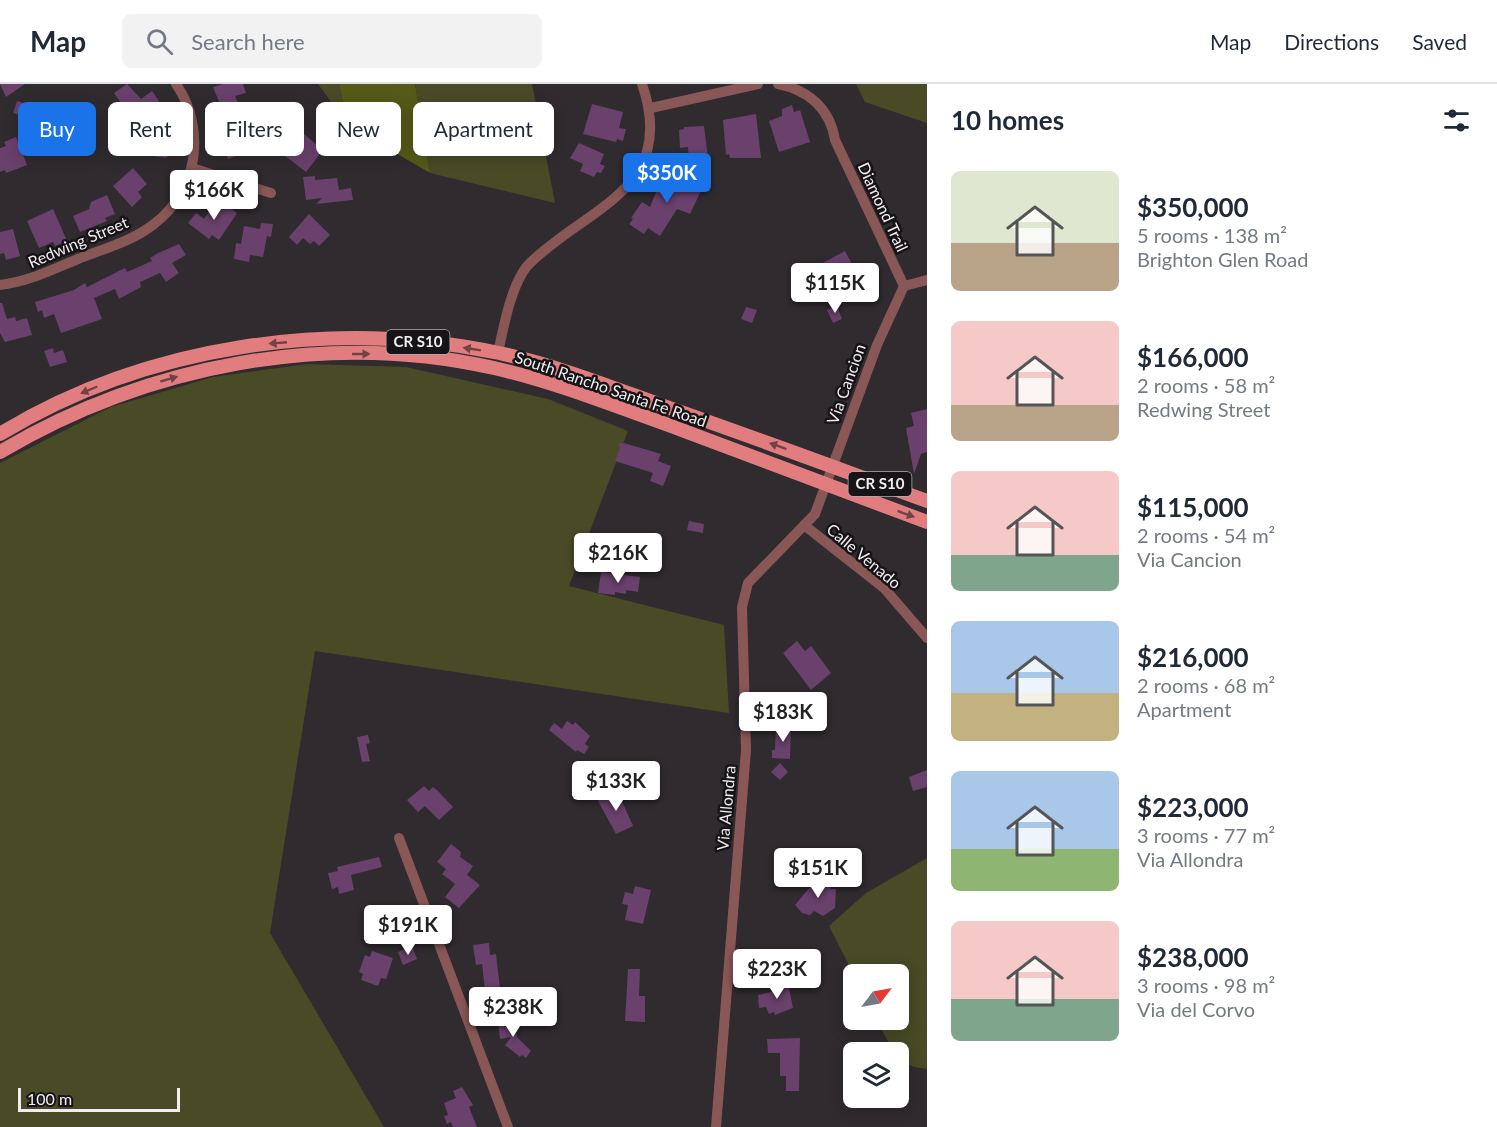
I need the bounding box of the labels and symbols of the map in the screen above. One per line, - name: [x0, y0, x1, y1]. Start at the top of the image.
- pin: $350K: [625, 153, 709, 204]
- street label: Diamond Trail: [854, 159, 912, 255]
- pin: $166K: [172, 170, 256, 221]
- street label: Redwing Street: [25, 212, 131, 271]
- pin: $115K: [793, 263, 877, 314]
- road number: CR S10: [386, 330, 450, 354]
- one-way arrow: [268, 338, 287, 347]
- street label: Via Cancion: [822, 341, 869, 426]
- one-way arrow: [463, 344, 482, 353]
- street label: South Rancho Santa Fe Road: [513, 347, 709, 430]
- one-way arrow: [352, 349, 371, 359]
- one-way arrow: [160, 374, 178, 383]
- one-way arrow: [80, 385, 98, 395]
- one-way arrow: [768, 441, 786, 451]
- road number: CR S10: [848, 472, 912, 496]
- one-way arrow: [897, 510, 915, 519]
- street label: Calle Venado: [823, 519, 905, 592]
- pin: $216K: [576, 533, 660, 584]
- pin: $183K: [741, 692, 825, 743]
- pin: $133K: [574, 761, 658, 812]
- street label: Via Allondra: [712, 765, 739, 851]
- pin: $151K: [776, 848, 860, 899]
- pin: $191K: [366, 905, 450, 956]
- pin: $223K: [735, 949, 819, 1000]
- north arrow: [843, 964, 909, 1030]
- pin: $238K: [471, 987, 555, 1038]
- scale bar: [18, 1085, 180, 1112]

